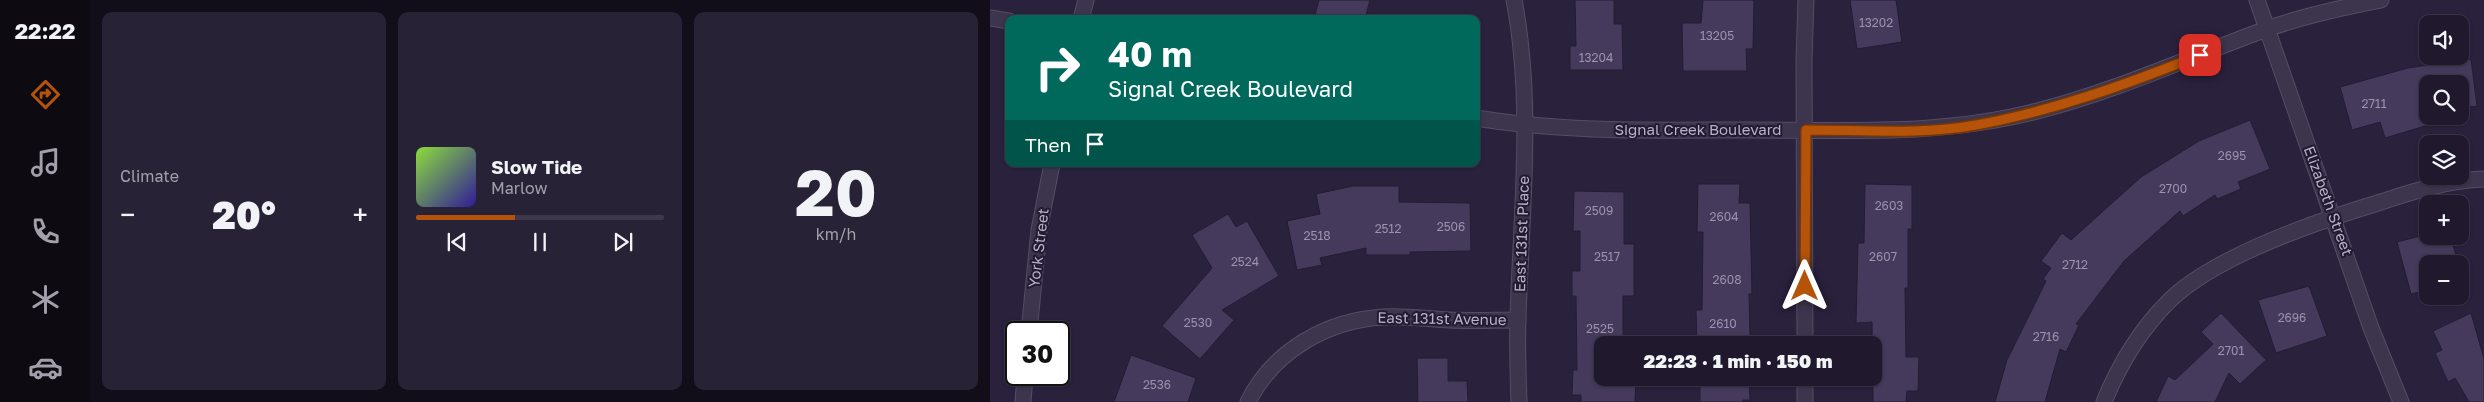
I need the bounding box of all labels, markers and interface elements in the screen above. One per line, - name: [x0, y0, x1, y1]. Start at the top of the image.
- house number: 13202: [1859, 15, 1893, 30]
- map controls: [2419, 15, 2469, 305]
- button: sound: [2419, 15, 2469, 65]
- text: 22:22: [15, 17, 75, 44]
- house number: 13205: [1700, 28, 1734, 43]
- text: 40 m: [1108, 33, 1192, 75]
- pin: [2179, 34, 2221, 76]
- icon: right: [1025, 35, 1090, 100]
- icon: arrive: [2186, 41, 2214, 69]
- house number: 13204: [1579, 50, 1613, 65]
- text: Signal Creek Boulevard: [1108, 75, 1353, 102]
- button: search: [2419, 75, 2469, 125]
- icon: directions: [28, 77, 63, 112]
- house number: 2711: [2362, 96, 2387, 111]
- street label: Signal Creek Boulevard: [1614, 120, 1782, 138]
- icon: arrive: [1081, 130, 1109, 158]
- text: Then: [1025, 133, 1071, 156]
- button: layers: [2419, 135, 2469, 185]
- street label: Elizabeth Street: [2301, 143, 2357, 258]
- icon: music: [28, 145, 63, 180]
- house number: 2695: [2218, 148, 2246, 163]
- text: 20: [795, 152, 877, 230]
- text: Slow Tide: [491, 155, 582, 178]
- text: Climate: [120, 166, 179, 186]
- street label: East 131st Place: [1510, 175, 1532, 292]
- text: Marlow: [491, 178, 547, 198]
- house number: 2700: [2159, 181, 2187, 196]
- text: 20°: [212, 192, 276, 237]
- button: +: [2419, 195, 2469, 245]
- text: −: [120, 198, 135, 231]
- text: +: [353, 198, 368, 231]
- house number: 2603: [1875, 198, 1903, 213]
- house number: 2509: [1585, 203, 1613, 218]
- street label: York Street: [1024, 207, 1052, 289]
- house number: 2604: [1710, 209, 1738, 224]
- icon: phone: [28, 214, 63, 249]
- house number: 2506: [1437, 219, 1465, 234]
- house number: 2512: [1375, 221, 1401, 236]
- text: km/h: [816, 224, 856, 244]
- icon: previous: [443, 228, 471, 256]
- icon: pause: [526, 228, 554, 256]
- icon: next: [609, 228, 637, 256]
- house number: 2518: [1303, 228, 1331, 243]
- house number: 2517: [1594, 249, 1620, 264]
- house number: 2607: [1869, 249, 1897, 264]
- house number: 2524: [1231, 254, 1259, 269]
- button: −: [2419, 255, 2469, 305]
- house number: 2712: [2062, 257, 2088, 272]
- position arrow: [1778, 259, 1830, 311]
- house number: 2608: [1713, 272, 1741, 287]
- icon: climate: [28, 282, 63, 317]
- street label: East 131st Avenue: [1377, 308, 1507, 328]
- house number: 2696: [2278, 310, 2306, 325]
- house number: 2530: [1184, 315, 1212, 330]
- house number: 2610: [1709, 316, 1737, 331]
- speed limit sign: 30: [1005, 321, 1070, 386]
- house number: 2525: [1586, 321, 1614, 336]
- house number: 2716: [2033, 329, 2059, 344]
- house number: 2701: [2218, 343, 2244, 358]
- text: 22:23 · 1 min · 150 m: [1643, 349, 1833, 372]
- icon: car: [28, 350, 63, 385]
- house number: 2536: [1143, 377, 1171, 392]

